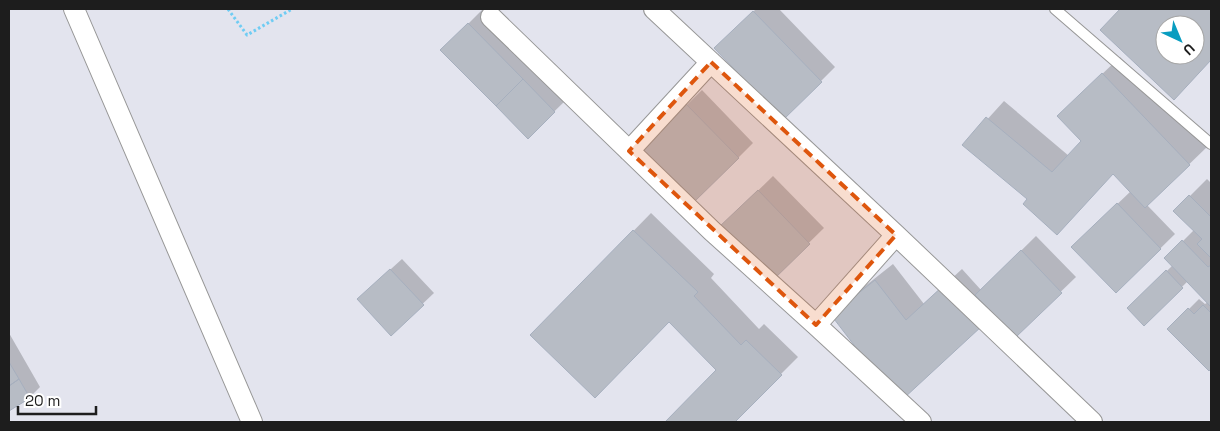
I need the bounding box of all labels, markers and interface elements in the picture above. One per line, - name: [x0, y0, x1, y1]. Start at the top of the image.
- north arrow: [1155, 15, 1205, 65]
- text: U: [1179, 40, 1199, 59]
- scale bar: [18, 384, 95, 416]
- text: 20 m: [25, 391, 60, 410]

